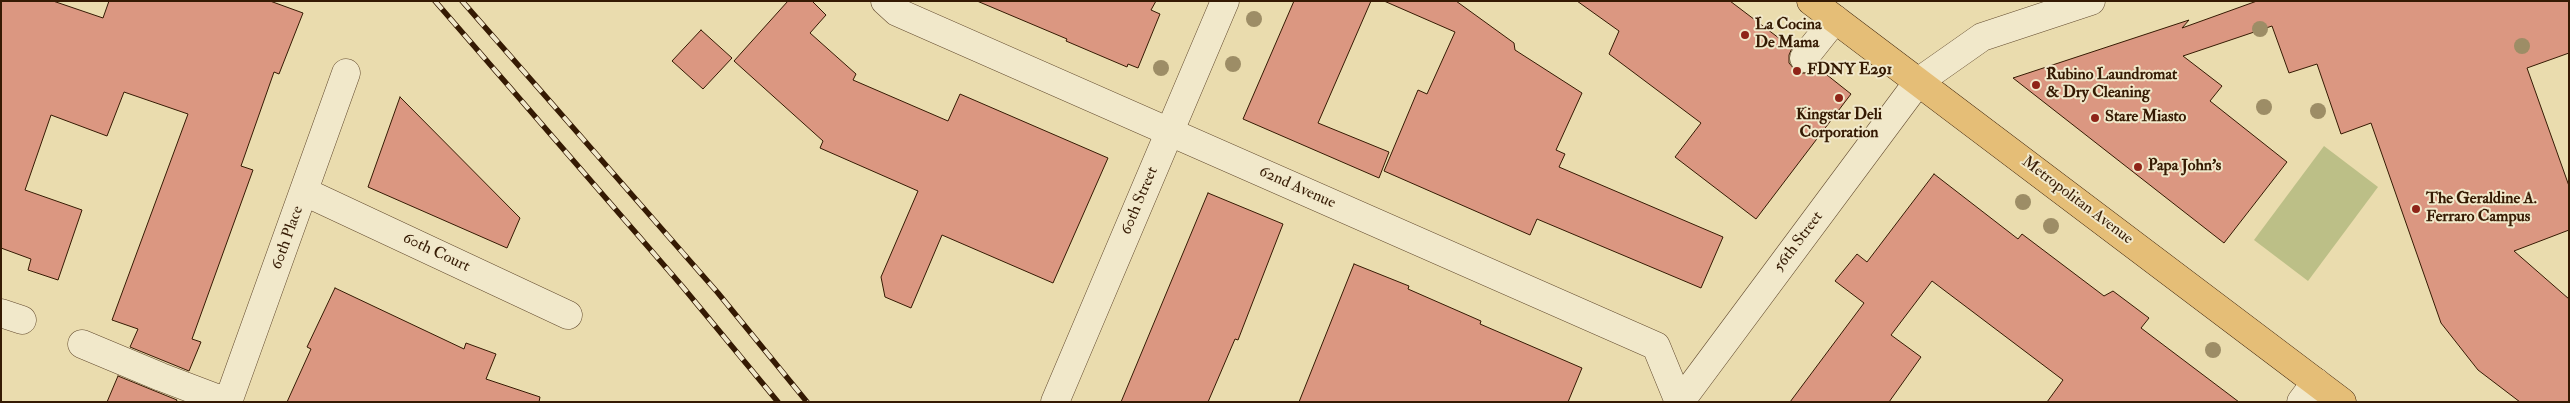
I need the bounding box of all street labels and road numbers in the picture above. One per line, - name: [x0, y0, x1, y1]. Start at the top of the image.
- street label: Metropolitan Avenue: [2018, 153, 2136, 249]
- street label: 62nd Avenue: [1256, 163, 1338, 213]
- street label: 60th Street: [1117, 164, 1163, 238]
- street label: 60th Place: [268, 204, 308, 272]
- street label: 56th Street: [1770, 208, 1828, 276]
- street label: 60th Court: [399, 229, 473, 277]

